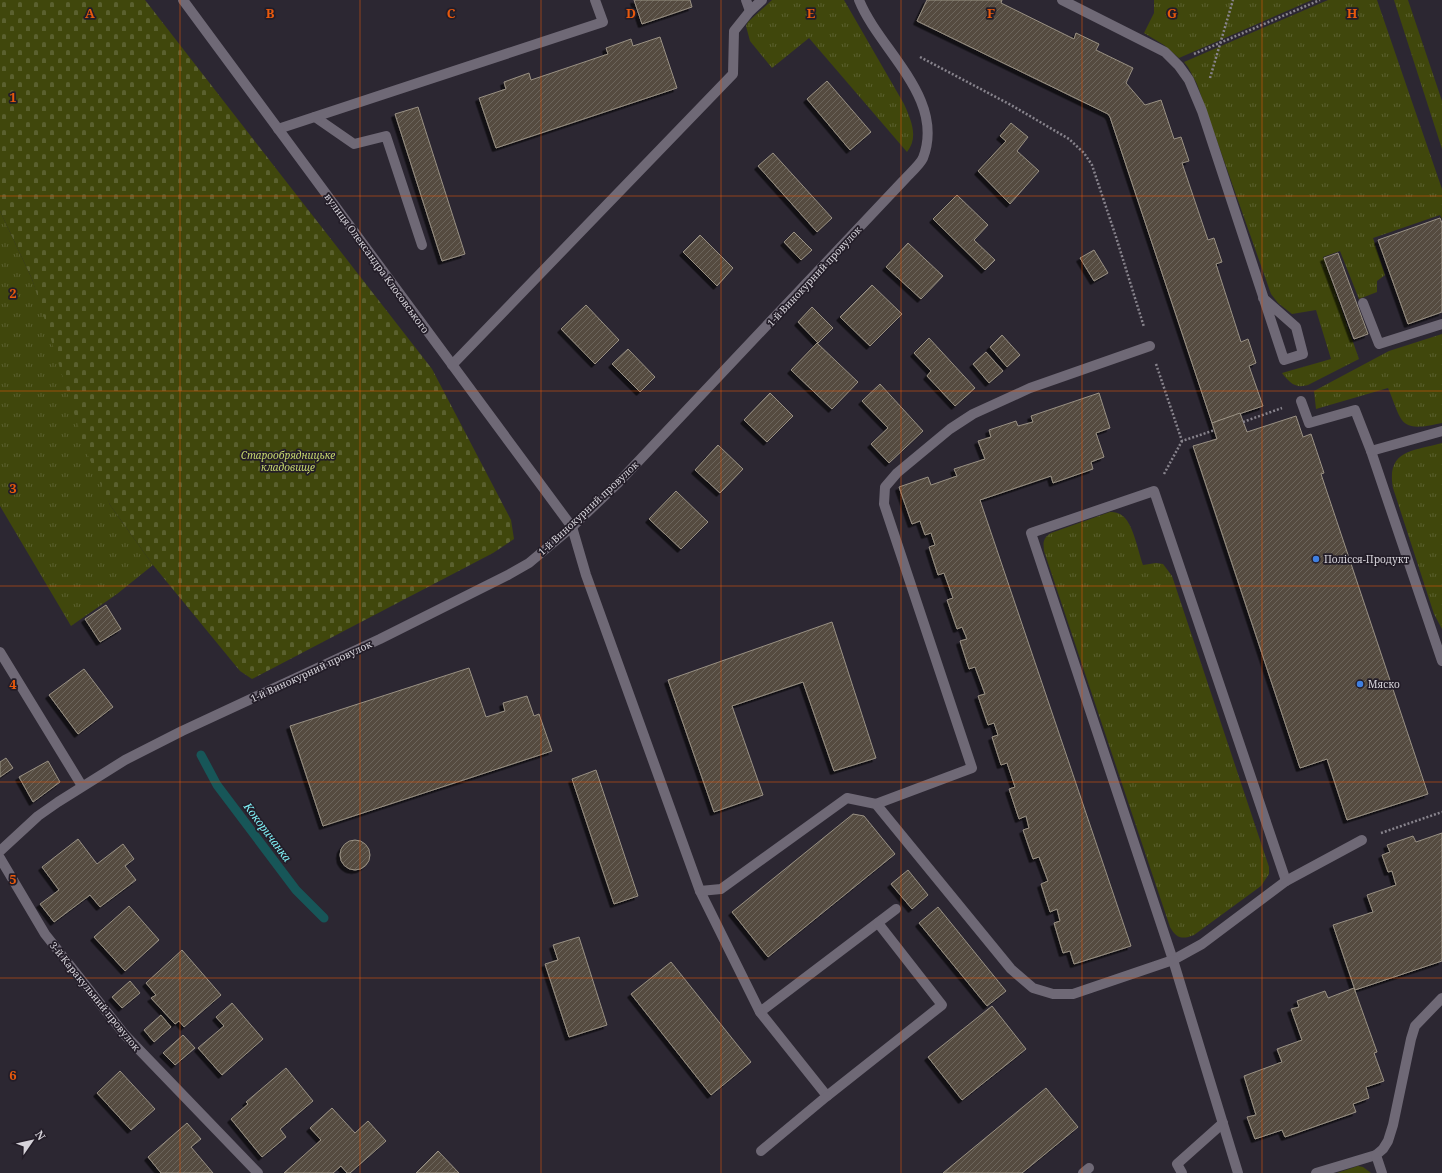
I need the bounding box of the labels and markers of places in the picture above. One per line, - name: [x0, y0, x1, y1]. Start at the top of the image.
- place label: Полісся-Продукт: [1324, 552, 1410, 566]
- marker: Полісся-Продукт: [1311, 554, 1321, 564]
- place label: Мяско: [1368, 677, 1400, 691]
- marker: Мяско: [1355, 679, 1365, 689]

